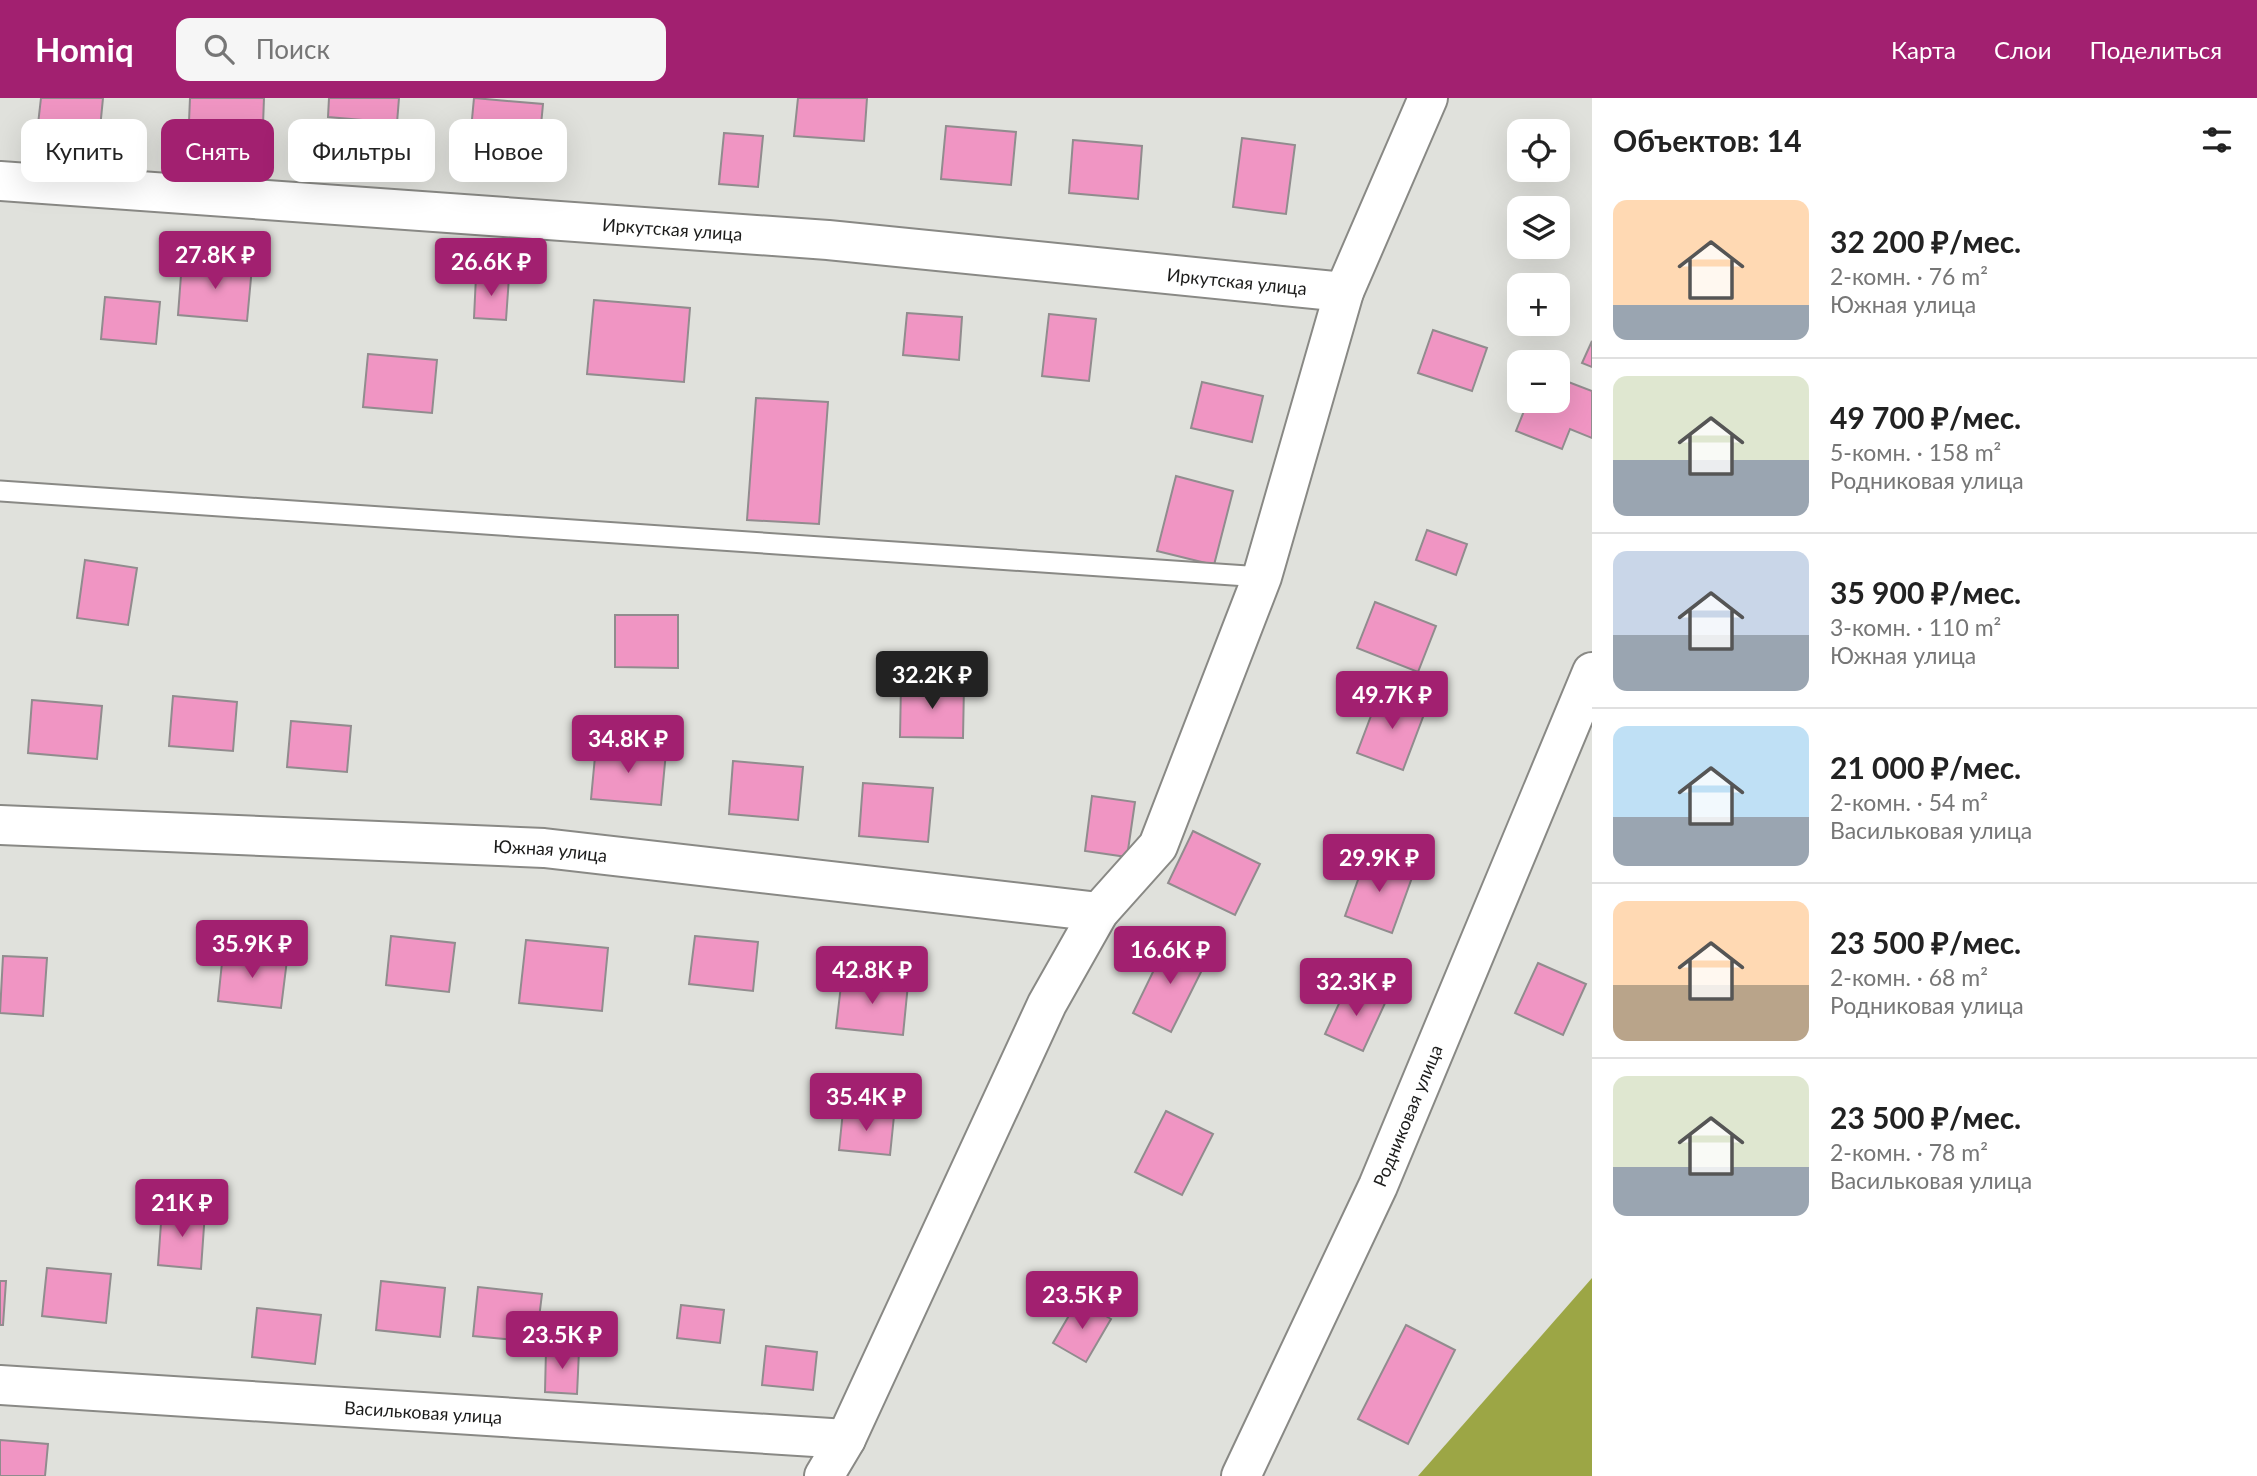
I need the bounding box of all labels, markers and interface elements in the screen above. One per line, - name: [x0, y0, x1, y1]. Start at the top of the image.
- search box: [176, 18, 666, 81]
- text: Homiq: [35, 29, 134, 69]
- icon: search: [200, 30, 238, 68]
- text: Поиск: [256, 33, 330, 65]
- text: Карта: [1891, 35, 1956, 64]
- text: Слои: [1994, 35, 2051, 64]
- text: Поделиться: [2089, 35, 2222, 64]
- chip: Купить: [21, 119, 147, 182]
- chip: Снять: [161, 119, 274, 182]
- chip: Фильтры: [288, 119, 435, 182]
- chip: Новое: [449, 119, 567, 182]
- map controls: [1507, 119, 1570, 413]
- button: locate: [1507, 119, 1570, 182]
- icon: filters: [2198, 121, 2236, 159]
- text: Объектов: 14: [1613, 122, 1802, 158]
- button: layers: [1507, 196, 1570, 259]
- street label: Иркутская улица: [601, 213, 743, 245]
- text: 32 200 ₽/мес.: [1830, 223, 2021, 259]
- icon: home: [1669, 228, 1753, 312]
- pin: 27.8K ₽: [150, 232, 280, 291]
- pin: 26.6K ₽: [426, 238, 556, 298]
- text: 27.8K ₽: [175, 240, 255, 268]
- text: 26.6K ₽: [451, 247, 531, 275]
- text: 2-комн. · 76 m²: [1830, 262, 1988, 290]
- street label: Иркутская улица: [1166, 263, 1308, 299]
- button: +: [1507, 273, 1570, 336]
- text: Южная улица: [1830, 290, 1976, 318]
- button: −: [1507, 350, 1570, 413]
- text: 49 700 ₽/мес.: [1830, 399, 2021, 435]
- icon: home: [1669, 404, 1753, 488]
- text: 5-комн. · 158 m²: [1830, 438, 2001, 466]
- text: Родниковая улица: [1830, 466, 2024, 494]
- text: 35 900 ₽/мес.: [1830, 574, 2021, 610]
- icon: home: [1669, 579, 1753, 663]
- text: 3-комн. · 110 m²: [1830, 613, 2001, 641]
- text: Южная улица: [1830, 641, 1976, 669]
- pin: 32.2K ₽: [867, 652, 997, 711]
- text: 32.2K ₽: [892, 660, 972, 688]
- pin: 49.7K ₽: [1327, 672, 1457, 731]
- text: 49.7K ₽: [1352, 680, 1432, 708]
- pin: 34.8K ₽: [563, 716, 693, 775]
- text: 34.8K ₽: [588, 724, 668, 752]
- text: 21 000 ₽/мес.: [1830, 749, 2021, 785]
- icon: home: [1669, 754, 1753, 838]
- text: 2-комн. · 54 m²: [1830, 788, 1988, 816]
- text: Васильковая улица: [1830, 816, 2032, 844]
- pin: 29.9K ₽: [1314, 834, 1444, 894]
- street label: Южная улица: [493, 835, 609, 866]
- text: 29.9K ₽: [1339, 843, 1419, 871]
- pin: 35.9K ₽: [187, 920, 317, 980]
- text: 23 500 ₽/мес.: [1830, 924, 2021, 960]
- pin: 16.6K ₽: [1105, 926, 1235, 986]
- text: 35.9K ₽: [212, 929, 292, 957]
- icon: home: [1669, 929, 1753, 1013]
- text: 16.6K ₽: [1130, 935, 1210, 963]
- pin: 42.8K ₽: [807, 946, 937, 1006]
- text: 42.8K ₽: [832, 955, 912, 983]
- pin: 32.3K ₽: [1291, 958, 1421, 1018]
- text: 2-комн. · 68 m²: [1830, 963, 1988, 991]
- text: 32.3K ₽: [1316, 967, 1396, 995]
- text: Родниковая улица: [1830, 991, 2024, 1019]
- street label: Родниковая улица: [1368, 1041, 1447, 1190]
- pin: 35.4K ₽: [801, 1074, 931, 1133]
- text: 35.4K ₽: [826, 1082, 906, 1110]
- text: 23 500 ₽/мес.: [1830, 1099, 2021, 1135]
- icon: home: [1669, 1104, 1753, 1188]
- text: 2-комн. · 78 m²: [1830, 1138, 1988, 1166]
- text: Васильковая улица: [1830, 1166, 2032, 1194]
- pin: 21K ₽: [133, 1180, 231, 1239]
- text: 21K ₽: [151, 1188, 213, 1216]
- pin: 23.5K ₽: [1017, 1272, 1147, 1331]
- text: 23.5K ₽: [1042, 1280, 1122, 1308]
- pin: 23.5K ₽: [497, 1312, 627, 1371]
- text: 23.5K ₽: [522, 1320, 602, 1348]
- street label: Васильковая улица: [343, 1396, 503, 1428]

